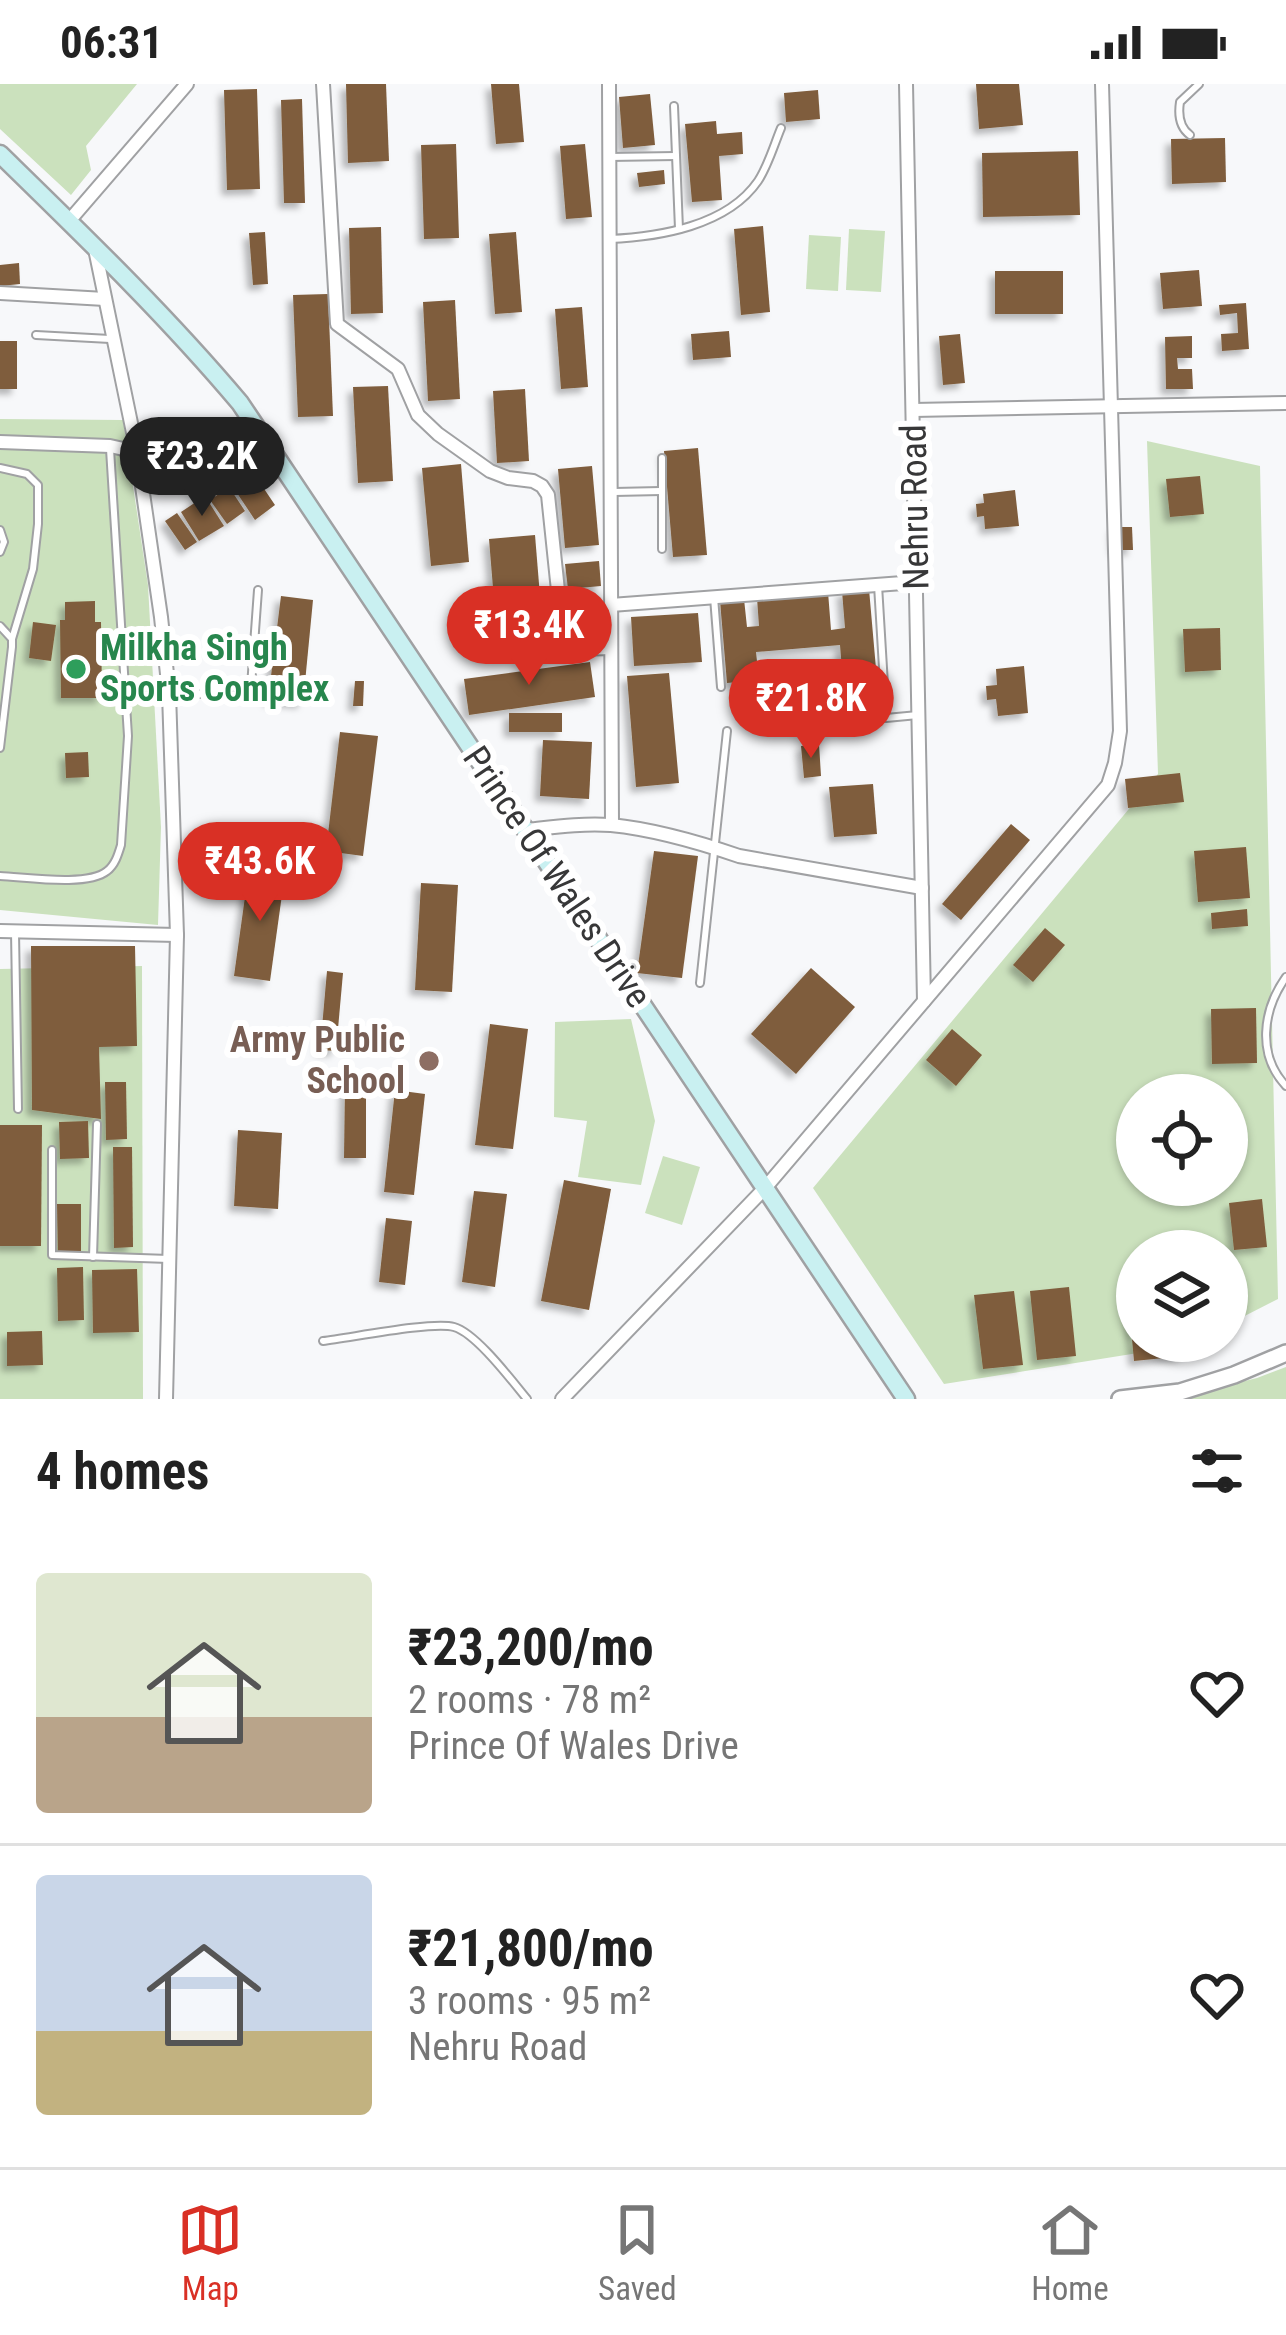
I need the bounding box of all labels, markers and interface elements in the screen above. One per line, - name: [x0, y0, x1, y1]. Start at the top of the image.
- text: 06:31: [60, 16, 163, 69]
- pin: ₹23.2K: [104, 417, 300, 519]
- street label: Nehru Road: [893, 424, 937, 590]
- text: ₹23.2K: [147, 433, 257, 479]
- pin: ₹13.4K: [431, 586, 627, 688]
- text: ₹13.4K: [474, 602, 584, 648]
- place label: Milkha Singh Sports Complex: [100, 627, 329, 710]
- marker: Milkha Singh Sports Complex: [63, 656, 89, 682]
- pin: ₹21.8K: [713, 659, 909, 761]
- text: ₹21.8K: [756, 675, 866, 721]
- street label: Prince Of Wales Drive: [454, 739, 660, 1015]
- pin: ₹43.6K: [162, 822, 358, 924]
- text: ₹43.6K: [205, 838, 315, 884]
- place label: Army Public School: [230, 1019, 405, 1102]
- marker: Army Public School: [416, 1048, 442, 1074]
- map controls: [1116, 1074, 1248, 1362]
- button: locate: [1116, 1074, 1248, 1206]
- button: layers: [1116, 1230, 1248, 1362]
- icon: filters: [1184, 1438, 1250, 1504]
- text: 4 homes: [36, 1442, 209, 1501]
- text: ₹23,200/mo: [408, 1618, 654, 1677]
- icon: home: [132, 1621, 276, 1765]
- icon: heart: [1184, 1660, 1250, 1726]
- text: 2 rooms · 78 m²: [408, 1677, 651, 1723]
- text: Prince Of Wales Drive: [408, 1723, 739, 1769]
- text: ₹21,800/mo: [408, 1919, 654, 1978]
- icon: home: [132, 1923, 276, 2067]
- icon: heart: [1184, 1962, 1250, 2028]
- text: 3 rooms · 95 m²: [408, 1978, 651, 2024]
- text: Nehru Road: [408, 2024, 587, 2070]
- tab: Map: [177, 2197, 243, 2308]
- tab: Saved: [598, 2197, 677, 2308]
- tab: Home: [1031, 2197, 1109, 2308]

